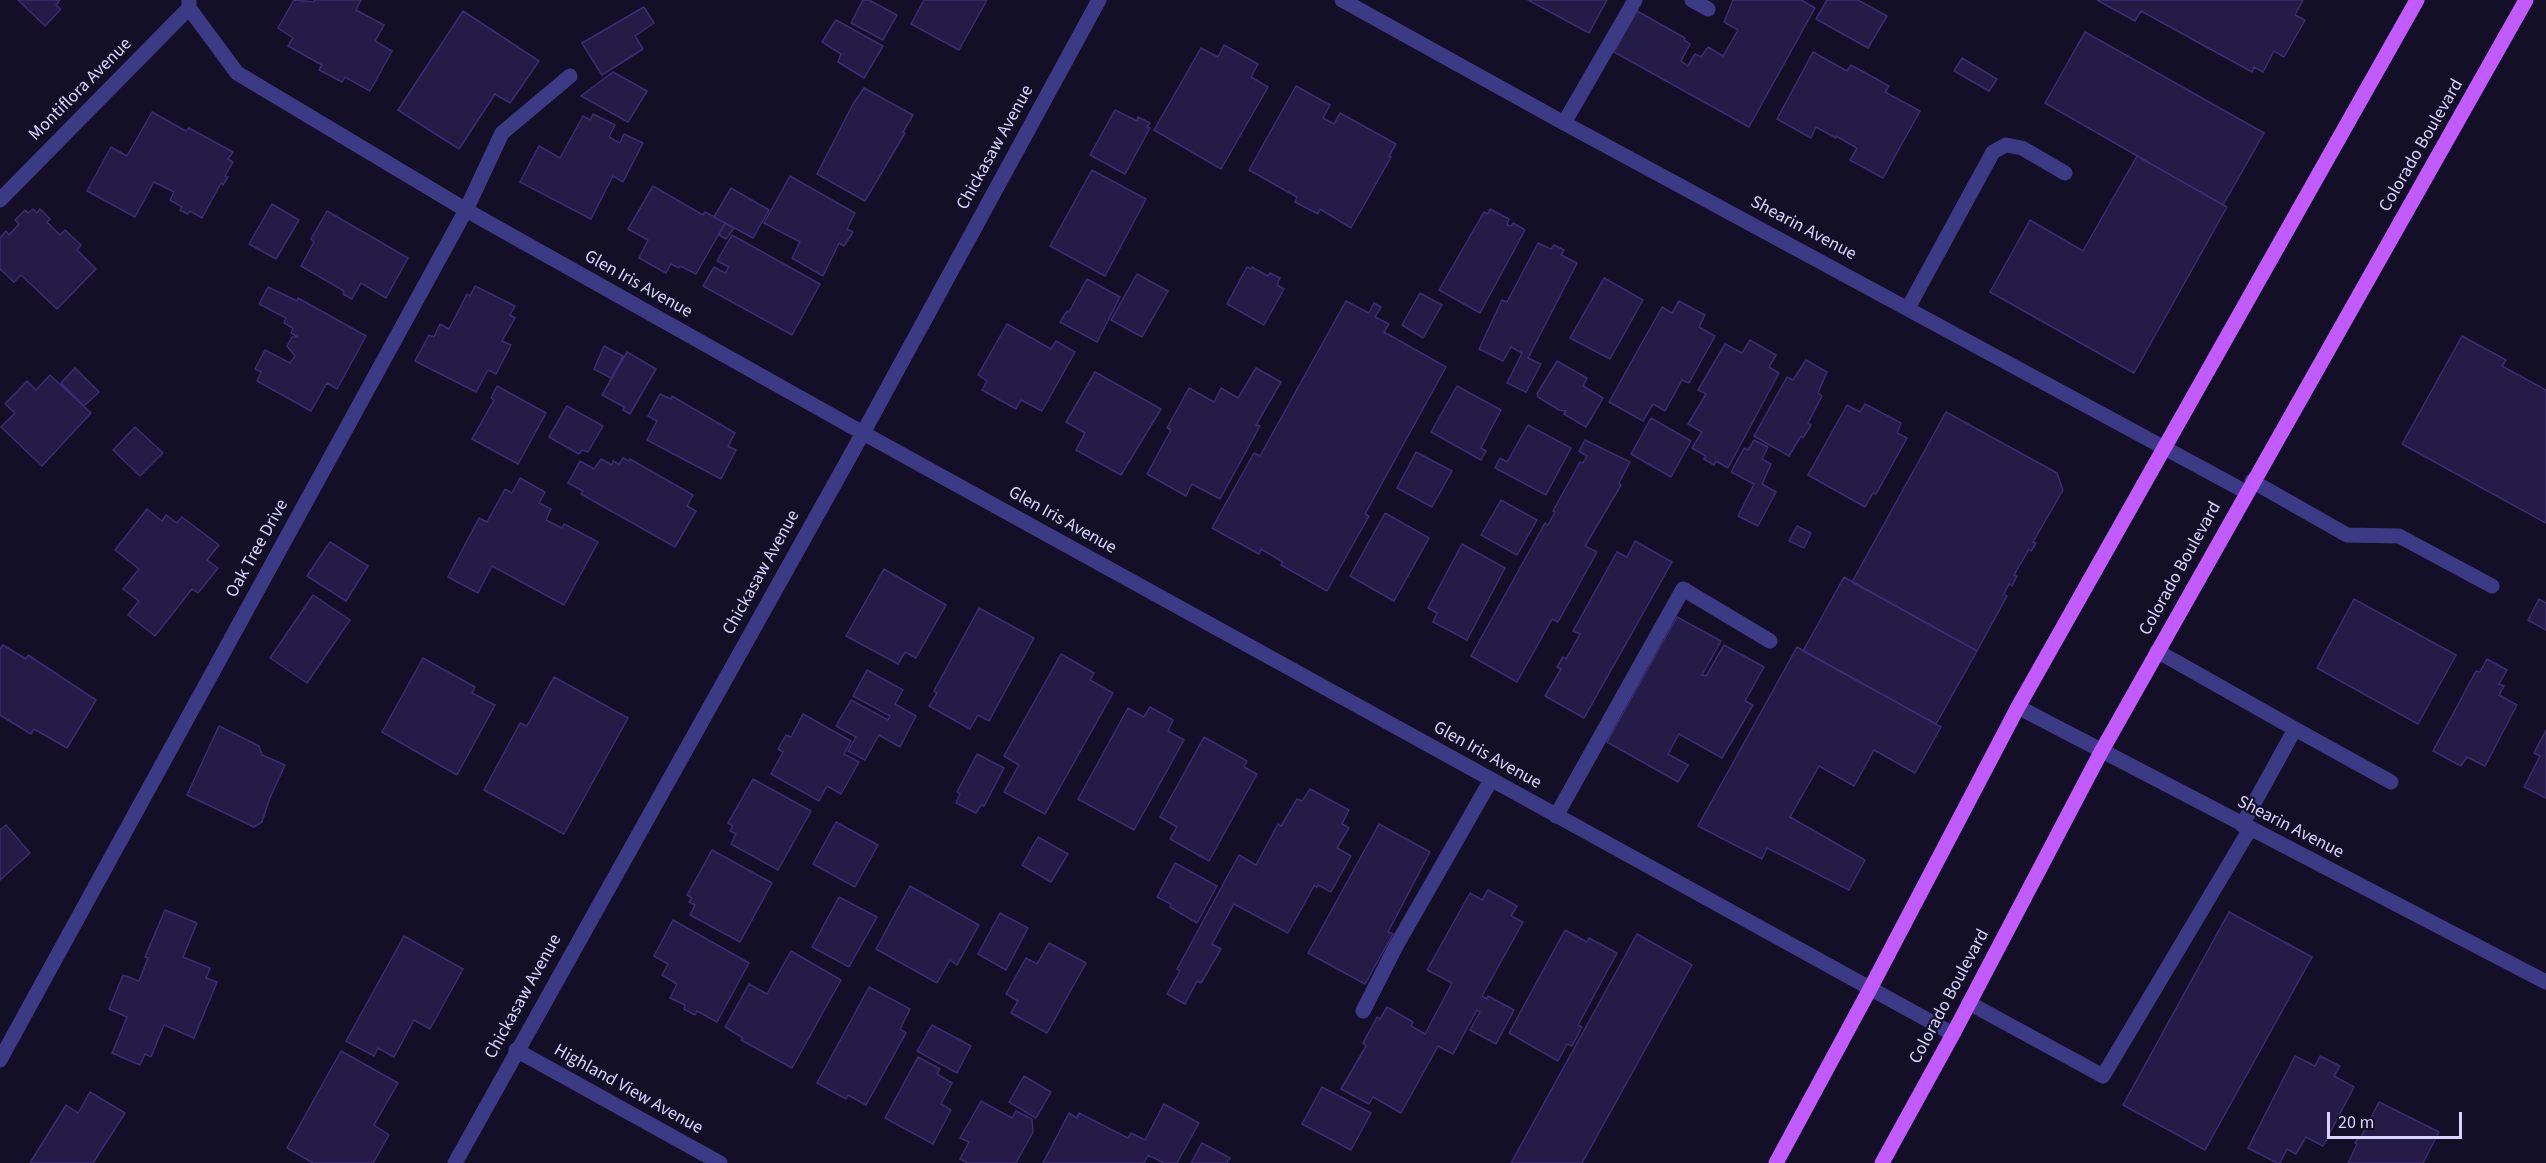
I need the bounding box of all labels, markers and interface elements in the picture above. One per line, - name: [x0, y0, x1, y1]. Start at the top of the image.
- street label: Montiflora Avenue: [25, 34, 137, 146]
- street label: Colorado Boulevard: [2375, 76, 2469, 216]
- street label: Chickasaw Avenue: [953, 82, 1039, 214]
- street label: Shearin Avenue: [1746, 192, 1860, 266]
- street label: Glen Iris Avenue: [580, 246, 696, 324]
- street label: Glen Iris Avenue: [1004, 482, 1120, 560]
- street label: Oak Tree Drive: [222, 496, 294, 602]
- street label: Colorado Boulevard: [2135, 498, 2227, 640]
- street label: Chickasaw Avenue: [719, 507, 805, 639]
- street label: Glen Iris Avenue: [1429, 717, 1545, 795]
- street label: Shearin Avenue: [2233, 792, 2347, 864]
- street label: Colorado Boulevard: [1905, 926, 1995, 1068]
- street label: Chickasaw Avenue: [481, 931, 567, 1063]
- street label: Highland View Avenue: [550, 1040, 706, 1140]
- scale bar: [2330, 1100, 2465, 1138]
- text: 20 m: [2338, 1110, 2374, 1135]

